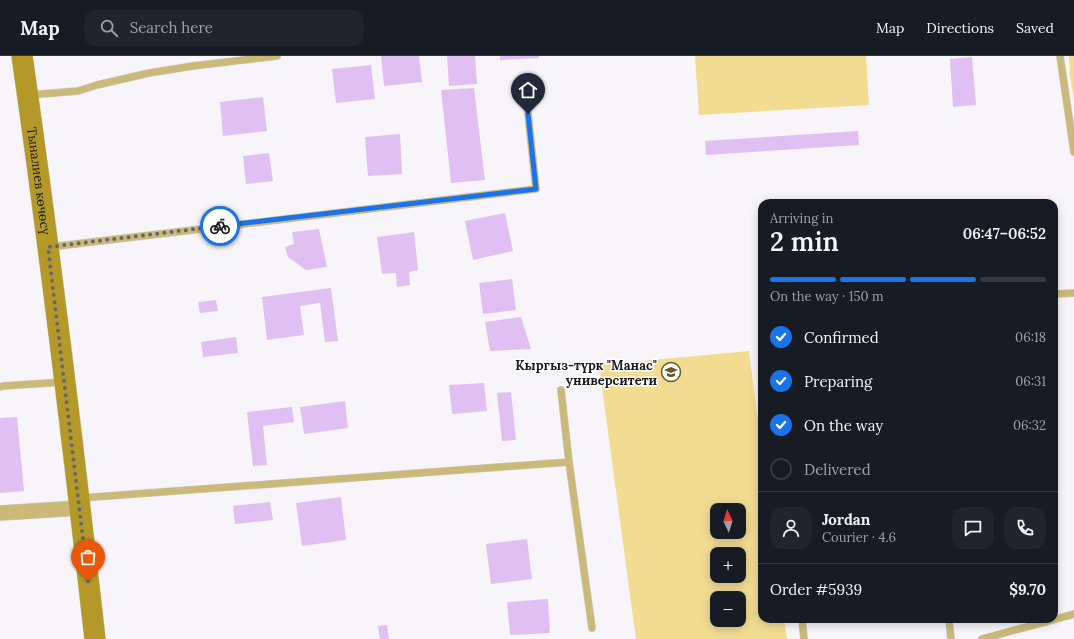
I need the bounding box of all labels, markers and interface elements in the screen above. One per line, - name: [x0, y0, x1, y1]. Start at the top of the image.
- search box: [84, 10, 364, 46]
- text: Map: [20, 16, 60, 40]
- icon: search: [98, 17, 120, 39]
- text: Search here: [130, 18, 213, 37]
- text: Map: [876, 19, 904, 37]
- text: Directions: [926, 19, 994, 37]
- text: Saved: [1016, 19, 1054, 37]
- pin: [511, 73, 545, 114]
- icon: home: [517, 79, 539, 101]
- street label: Тыналиев көчөсү: [24, 126, 55, 236]
- courier: [200, 206, 240, 246]
- text: Arriving in: [770, 210, 833, 227]
- icon: bike: [209, 215, 231, 237]
- text: 06:47–06:52: [963, 224, 1046, 243]
- text: 2 min: [770, 225, 839, 258]
- text: On the way · 150 m: [770, 288, 884, 305]
- icon: check: [770, 326, 792, 348]
- text: Confirmed: [804, 328, 879, 347]
- text: 06:18: [1015, 329, 1046, 346]
- place label: Кыргыз-түрк "Манас" университети: [515, 357, 657, 389]
- school or university icon: Кыргыз-түрк "Манас" университети: [660, 361, 682, 383]
- icon: check: [770, 370, 792, 392]
- text: Preparing: [804, 372, 872, 391]
- text: 06:31: [1015, 373, 1046, 390]
- icon: check: [770, 414, 792, 436]
- text: On the way: [804, 416, 883, 435]
- text: 06:32: [1013, 417, 1046, 434]
- text: Delivered: [804, 460, 871, 479]
- north arrow: [710, 503, 746, 539]
- map controls: [710, 503, 746, 627]
- button: person: [770, 507, 812, 549]
- button: chat: [952, 507, 994, 549]
- button: phone: [1004, 507, 1046, 549]
- text: Jordan: [822, 510, 870, 529]
- text: Courier · 4.6: [822, 529, 896, 546]
- pin: [71, 540, 105, 581]
- icon: bag: [77, 546, 99, 568]
- button: +: [710, 547, 746, 583]
- text: Order #5939: [770, 580, 862, 599]
- text: $9.70: [1009, 580, 1046, 599]
- button: −: [710, 591, 746, 627]

